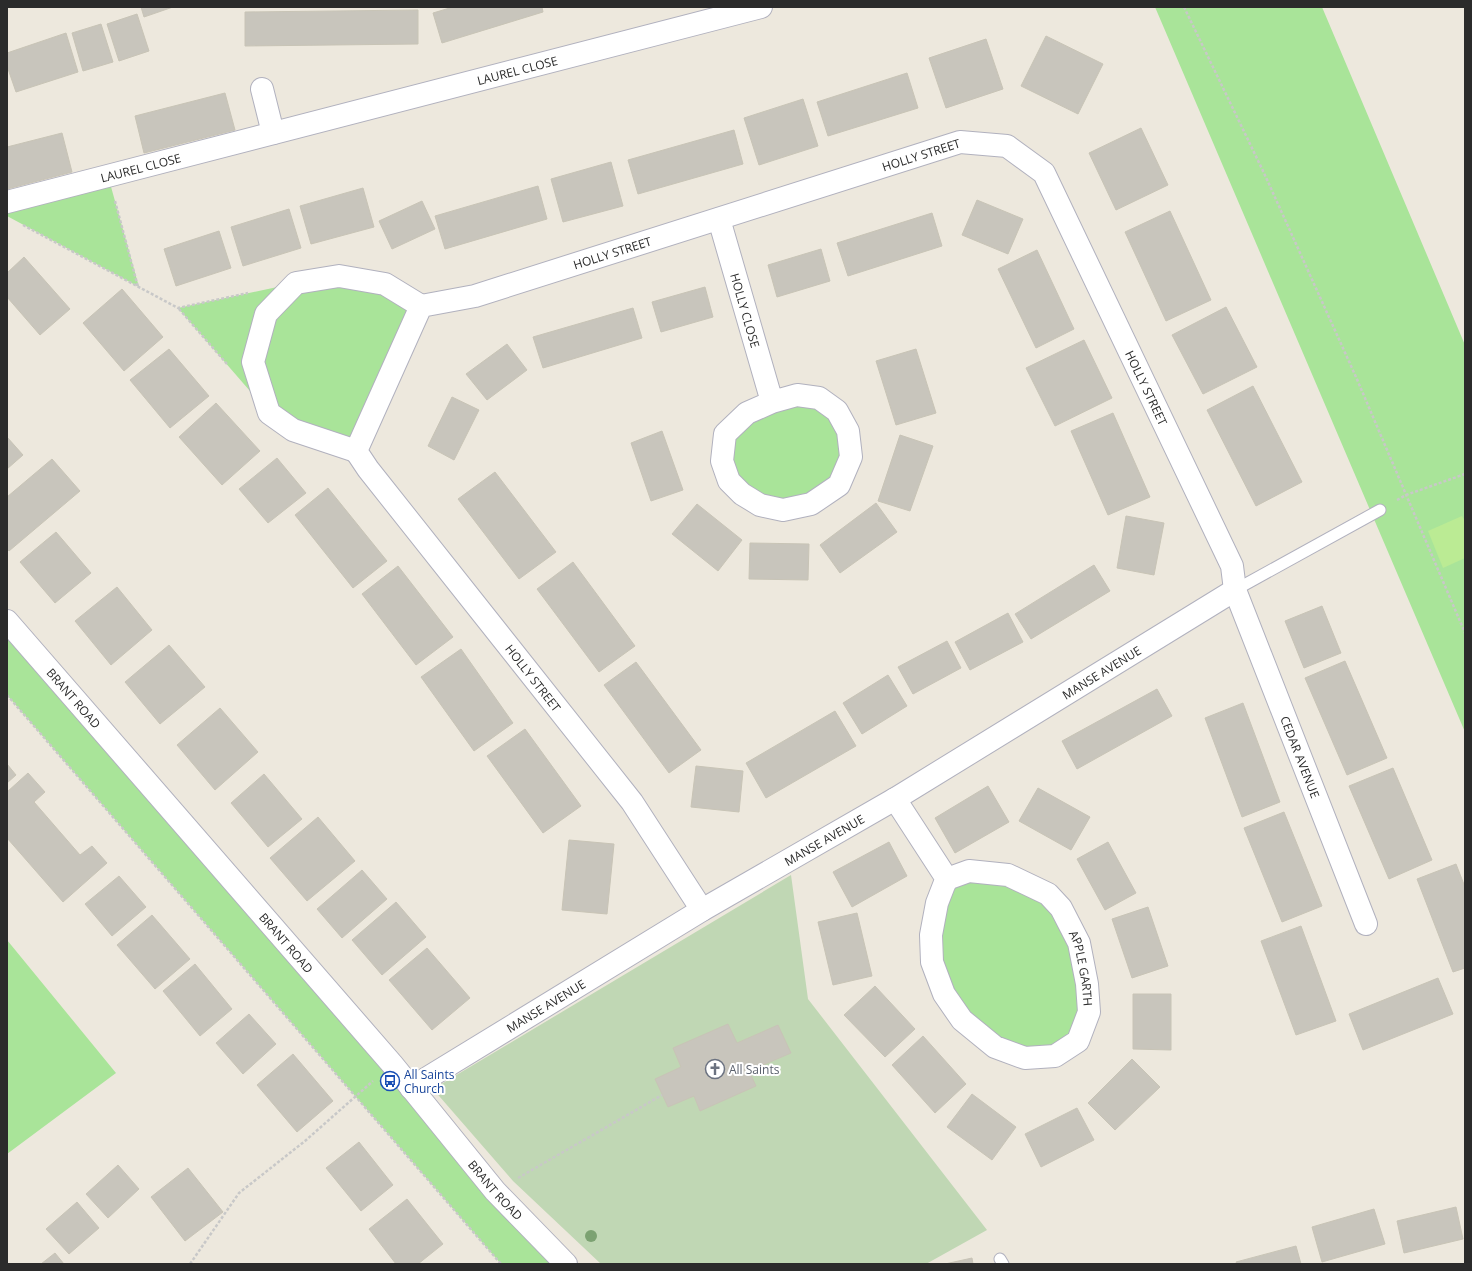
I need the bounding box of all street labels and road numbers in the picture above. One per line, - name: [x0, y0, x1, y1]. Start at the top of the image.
- street label: LAUREL CLOSE: [475, 51, 559, 89]
- street label: HOLLY STREET: [880, 134, 963, 175]
- street label: LAUREL CLOSE: [99, 149, 183, 186]
- street label: HOLLY STREET: [571, 232, 654, 273]
- street label: HOLLY CLOSE: [727, 271, 764, 350]
- street label: HOLLY STREET: [1122, 347, 1172, 428]
- street label: HOLLY STREET: [501, 641, 565, 715]
- street label: MANSE AVENUE: [1059, 641, 1144, 703]
- street label: BRANT ROAD: [43, 664, 105, 732]
- street label: CEDAR AVENUE: [1277, 713, 1324, 800]
- street label: MANSE AVENUE: [781, 810, 867, 869]
- street label: BRANT ROAD: [256, 909, 317, 976]
- street label: APPLE GARTH: [1065, 927, 1097, 1007]
- street label: MANSE AVENUE: [503, 975, 588, 1036]
- street label: BRANT ROAD: [465, 1156, 527, 1223]

